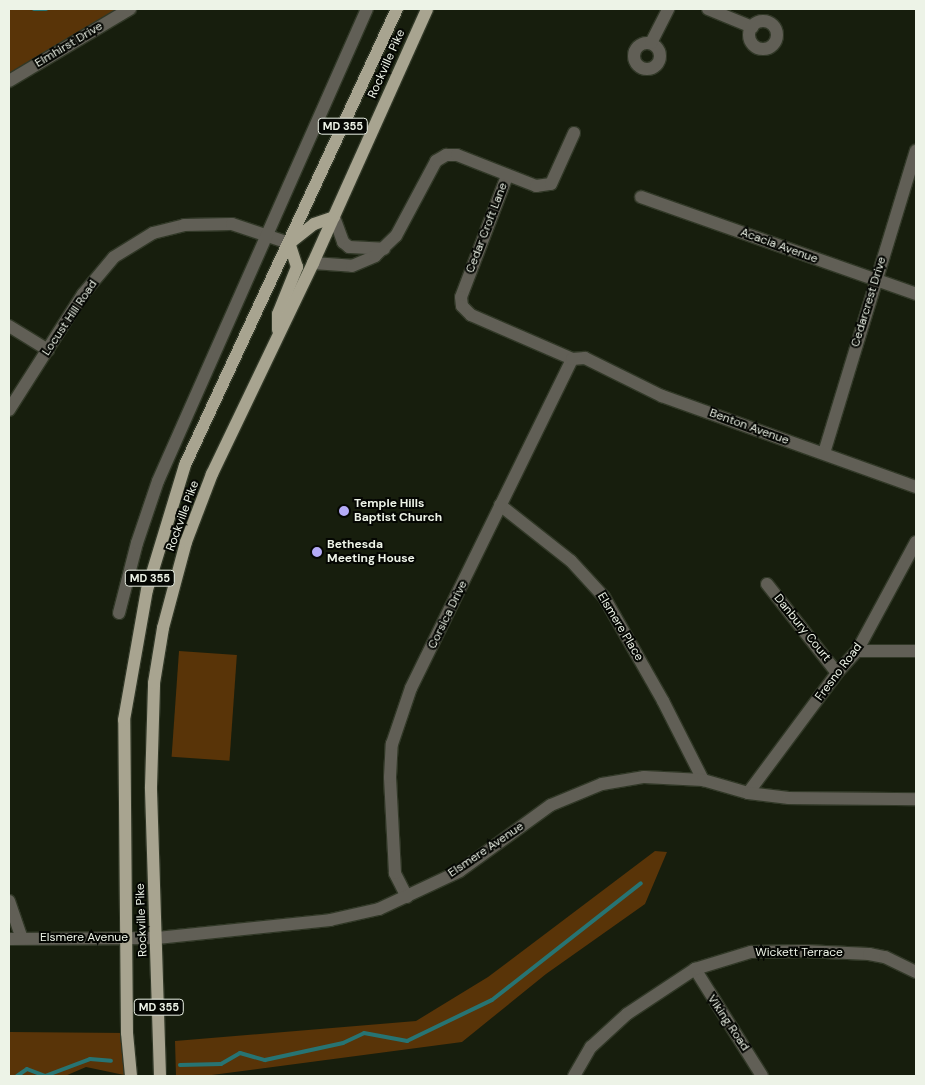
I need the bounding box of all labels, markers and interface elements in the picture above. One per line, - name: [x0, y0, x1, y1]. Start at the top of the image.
- street label: Elmhirst Drive: [33, 19, 105, 71]
- street label: Rockville Pike: [365, 27, 409, 101]
- road number: MD 355: [317, 118, 369, 134]
- street label: Cedar Croft Lane: [463, 181, 511, 275]
- street label: Acacia Avenue: [738, 225, 820, 267]
- street label: Cedarcrest Drive: [848, 255, 890, 349]
- street label: Locust Hill Road: [39, 277, 101, 359]
- street label: Benton Avenue: [707, 406, 791, 448]
- street label: Rockville Pike: [164, 479, 202, 553]
- place label: Temple Hills Baptist Church: [354, 497, 442, 525]
- marker: Temple Hills Baptist Church: [338, 505, 350, 517]
- place label: Bethesda Meeting House: [327, 538, 415, 566]
- marker: Bethesda Meeting House: [311, 546, 323, 558]
- road number: MD 355: [124, 570, 176, 586]
- street label: Corsica Drive: [425, 579, 471, 651]
- street label: Elsmere Place: [594, 590, 646, 664]
- street label: Danbury Court: [771, 592, 833, 664]
- street label: Fresno Road: [813, 640, 865, 704]
- street label: Elsmere Avenue: [446, 819, 526, 881]
- street label: Rockville Pike: [134, 883, 150, 957]
- street label: Elsmere Avenue: [40, 931, 128, 945]
- street label: Wickett Terrace: [755, 946, 843, 960]
- street label: Viking Road: [704, 992, 752, 1054]
- road number: MD 355: [133, 999, 185, 1016]

